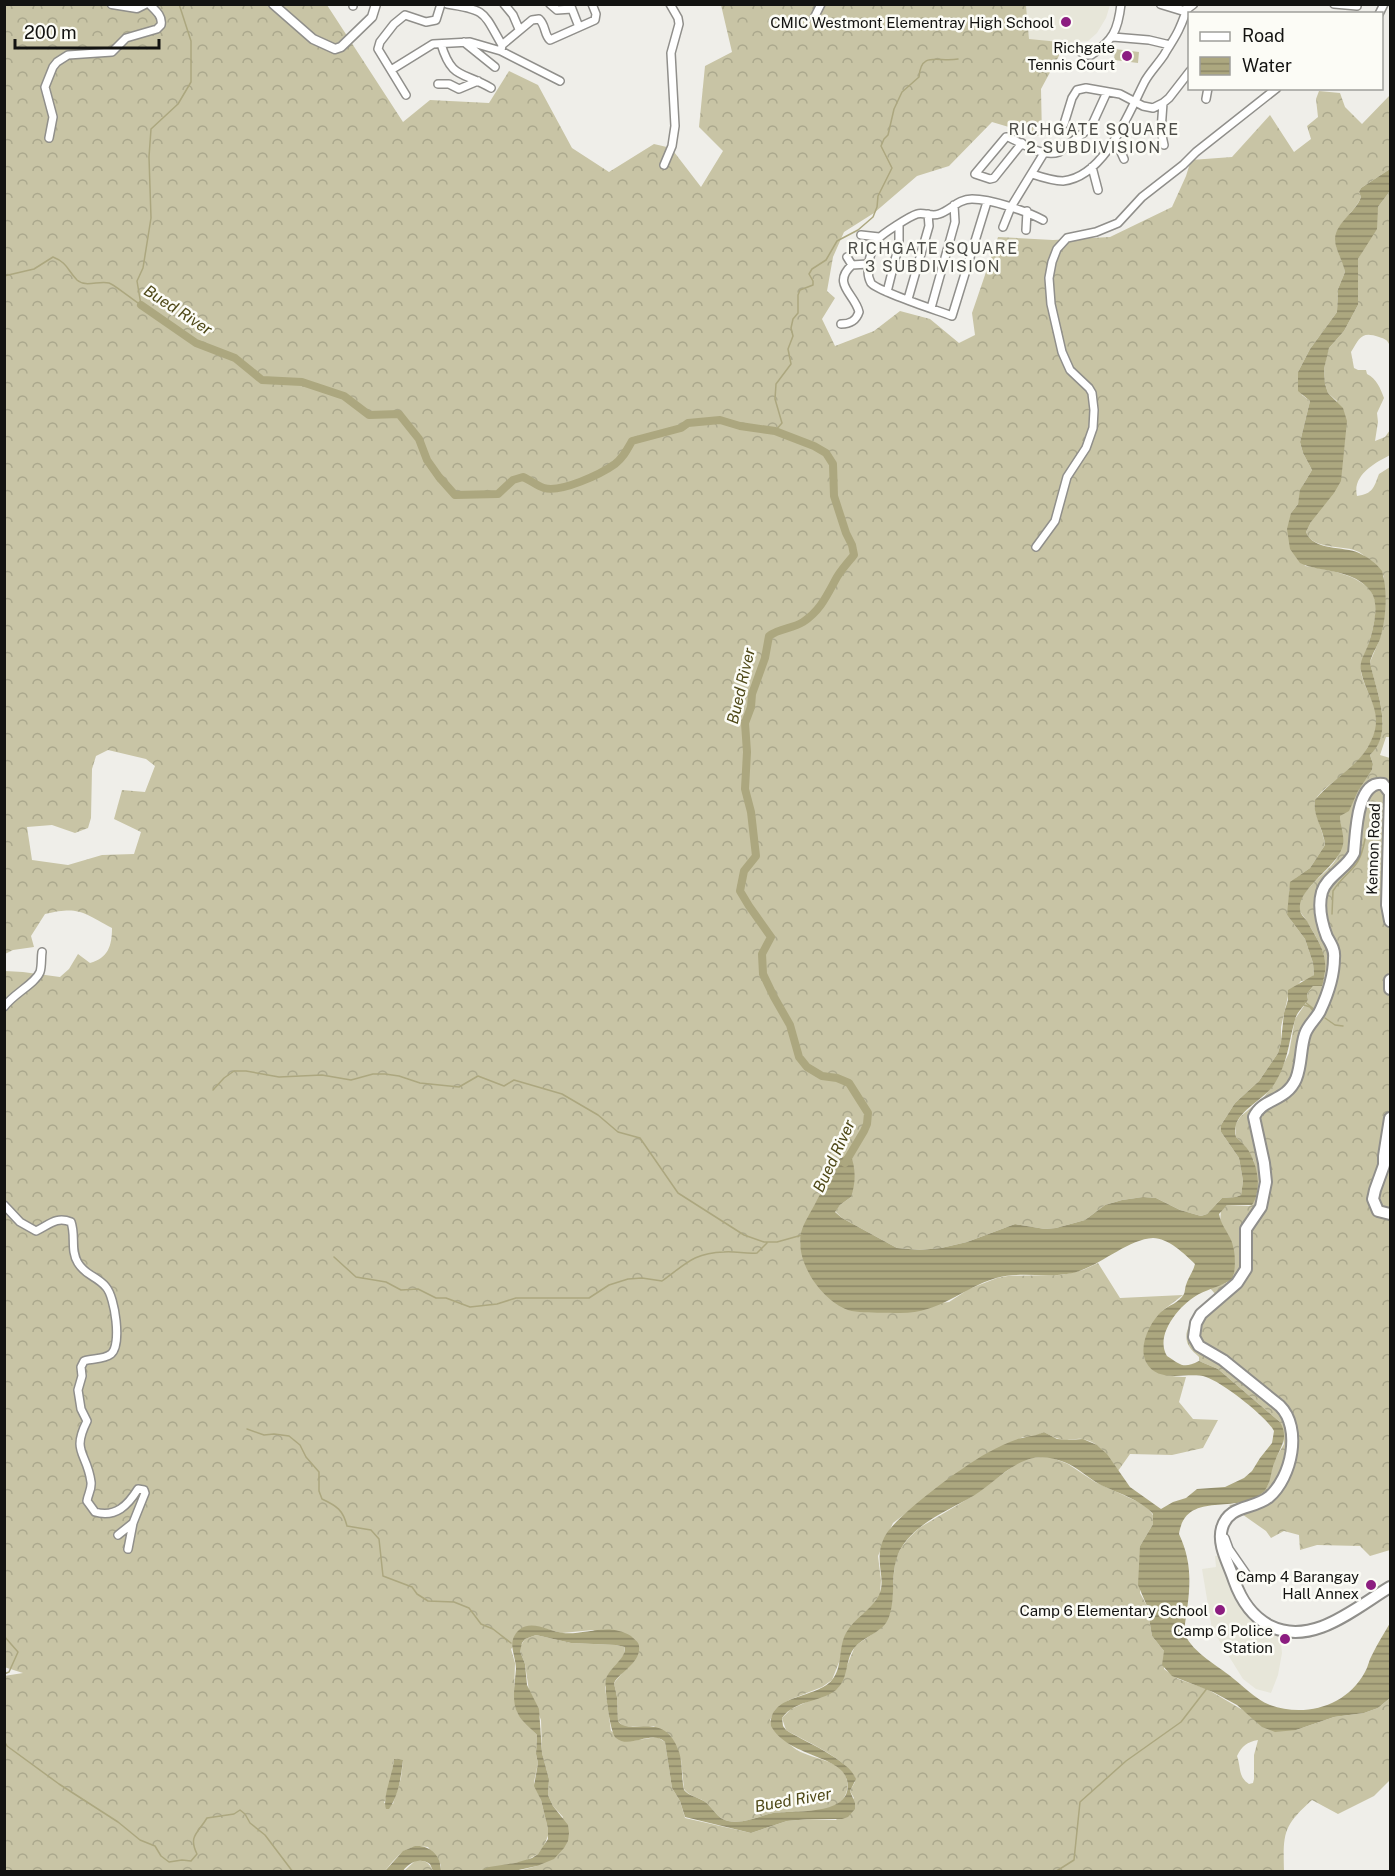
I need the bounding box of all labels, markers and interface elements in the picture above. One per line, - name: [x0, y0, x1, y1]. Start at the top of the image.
- scale bar: [15, 12, 159, 50]
- legend: [1188, 12, 1383, 90]
- place label: CMIC Westmont Elementray High School: [770, 14, 1054, 31]
- marker: CMIC Westmont Elementray High School: [1059, 15, 1073, 29]
- text: 200 m: [24, 22, 77, 43]
- text: Road: [1242, 25, 1285, 46]
- place label: Richgate Tennis Court: [1027, 39, 1115, 73]
- marker: Richgate Tennis Court: [1120, 49, 1134, 63]
- text: Water: [1242, 55, 1292, 76]
- district label: RICHGATE SQUARE 2 SUBDIVISION: [1008, 120, 1180, 157]
- district label: RICHGATE SQUARE 3 SUBDIVISION: [847, 239, 1019, 276]
- water label: Bued River: [140, 281, 217, 340]
- water label: Bued River: [723, 645, 759, 726]
- street label: Kennon Road: [1363, 803, 1383, 895]
- water label: Bued River: [809, 1116, 859, 1195]
- place label: Camp 4 Barangay Hall Annex: [1236, 1568, 1359, 1602]
- marker: Camp 4 Barangay Hall Annex: [1364, 1578, 1378, 1592]
- place label: Camp 6 Elementary School: [1019, 1602, 1208, 1619]
- marker: Camp 6 Elementary School: [1213, 1603, 1227, 1617]
- place label: Camp 6 Police Station: [1173, 1622, 1273, 1656]
- marker: Camp 6 Police Station: [1278, 1632, 1292, 1646]
- water label: Bued River: [753, 1784, 834, 1816]

